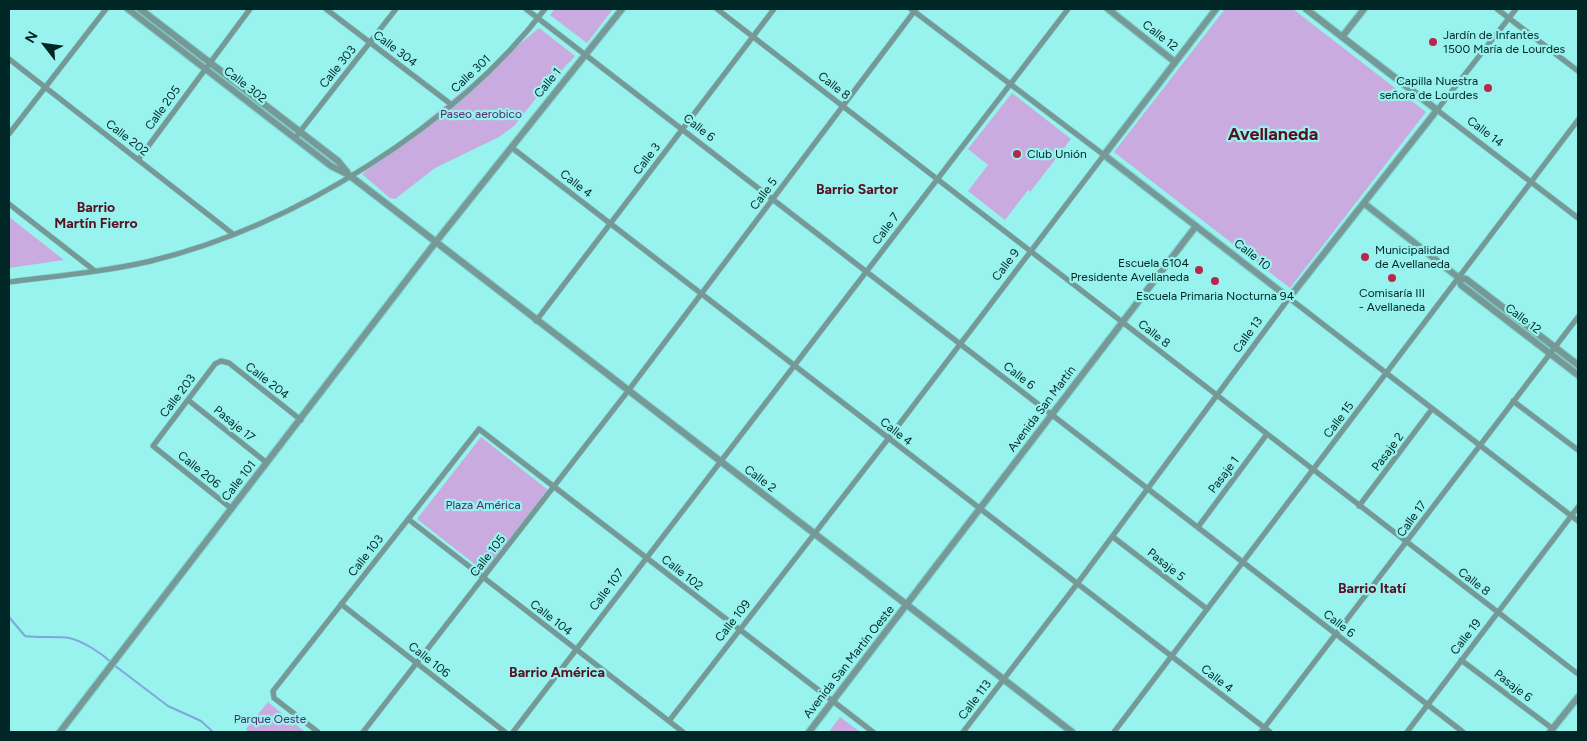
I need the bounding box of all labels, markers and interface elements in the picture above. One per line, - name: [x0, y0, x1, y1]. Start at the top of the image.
- street label: Calle 12: [1139, 18, 1181, 54]
- north arrow: [20, 20, 70, 70]
- text: N: [22, 28, 42, 46]
- street label: Calle 304: [370, 28, 420, 70]
- place label: Jardín de Infantes 1500 María de Lourdes: [1443, 28, 1565, 56]
- marker: Jardín de Infantes 1500 María de Lourdes: [1427, 36, 1439, 48]
- street label: Calle 303: [317, 43, 359, 91]
- street label: Calle 301: [448, 52, 494, 96]
- street label: Calle 302: [221, 64, 269, 106]
- street label: Calle 1: [532, 65, 564, 101]
- street label: Calle 8: [815, 69, 853, 103]
- place label: Capilla Nuestra señora de Lourdes: [1379, 74, 1478, 102]
- marker: Capilla Nuestra señora de Lourdes: [1482, 82, 1494, 94]
- street label: Calle 205: [142, 83, 184, 133]
- park label: Paseo aerobico: [440, 107, 522, 121]
- street label: Calle 6: [680, 111, 718, 145]
- street label: Calle 14: [1464, 114, 1506, 150]
- street label: Calle 202: [103, 117, 151, 159]
- district label: Avellaneda: [1228, 124, 1318, 146]
- street label: Calle 3: [630, 140, 664, 178]
- place label: Club Unión: [1027, 147, 1087, 161]
- marker: Club Unión: [1011, 148, 1023, 160]
- street label: Calle 4: [557, 167, 595, 201]
- street label: Calle 5: [747, 175, 781, 213]
- district label: Barrio Sartor: [816, 182, 898, 198]
- district label: Barrio Martín Fierro: [54, 200, 138, 232]
- street label: Calle 7: [869, 210, 903, 248]
- street label: Calle 10: [1231, 236, 1273, 274]
- place label: Municipalidad de Avellaneda: [1375, 243, 1450, 271]
- street label: Calle 9: [989, 246, 1023, 284]
- marker: Municipalidad de Avellaneda: [1359, 251, 1371, 263]
- place label: Escuela 6104 Presidente Avellaneda: [1070, 256, 1189, 284]
- marker: Escuela 6104 Presidente Avellaneda: [1193, 264, 1205, 276]
- marker: Comisaría III - Avellaneda: [1386, 272, 1398, 284]
- marker: Escuela Primaria Nocturna 94: [1209, 275, 1221, 287]
- place label: Comisaría III - Avellaneda: [1359, 286, 1425, 314]
- place label: Escuela Primaria Nocturna 94: [1136, 289, 1294, 303]
- street label: Calle 12: [1502, 301, 1544, 337]
- street label: Calle 13: [1230, 314, 1266, 356]
- street label: Calle 8: [1135, 317, 1173, 351]
- street label: Calle 204: [242, 359, 292, 403]
- street label: Calle 6: [1000, 359, 1038, 393]
- street label: Avenida San Martín: [1005, 363, 1079, 455]
- street label: Calle 203: [157, 372, 199, 420]
- street label: Calle 15: [1321, 399, 1357, 441]
- street label: Pasaje 17: [211, 403, 257, 445]
- street label: Calle 4: [877, 415, 915, 449]
- street label: Pasaje 2: [1369, 430, 1407, 474]
- street label: Calle 206: [175, 448, 223, 492]
- street label: Pasaje 1: [1206, 454, 1242, 496]
- street label: Calle 101: [219, 458, 259, 504]
- street label: Calle 2: [741, 462, 779, 496]
- park label: Plaza América: [445, 498, 521, 512]
- street label: Calle 17: [1394, 498, 1430, 540]
- street label: Calle 103: [345, 532, 387, 580]
- street label: Calle 105: [467, 532, 509, 580]
- street label: Pasaje 5: [1144, 546, 1188, 584]
- street label: Calle 102: [658, 552, 706, 594]
- street label: Calle 8: [1455, 565, 1493, 599]
- street label: Calle 107: [587, 566, 627, 614]
- district label: Barrio Itatí: [1338, 581, 1406, 597]
- street label: Calle 104: [527, 597, 575, 639]
- street label: Calle 109: [712, 597, 754, 645]
- street label: Avenida San Martín Oeste: [800, 603, 898, 721]
- street label: Calle 6: [1320, 607, 1358, 641]
- street label: Calle 19: [1448, 616, 1484, 658]
- street label: Calle 106: [405, 639, 453, 681]
- street label: Calle 4: [1198, 662, 1236, 696]
- district label: Barrio América: [509, 665, 605, 681]
- street label: Pasaje 6: [1491, 667, 1535, 705]
- street label: Calle 113: [955, 677, 995, 723]
- park label: Parque Oeste: [234, 712, 306, 726]

